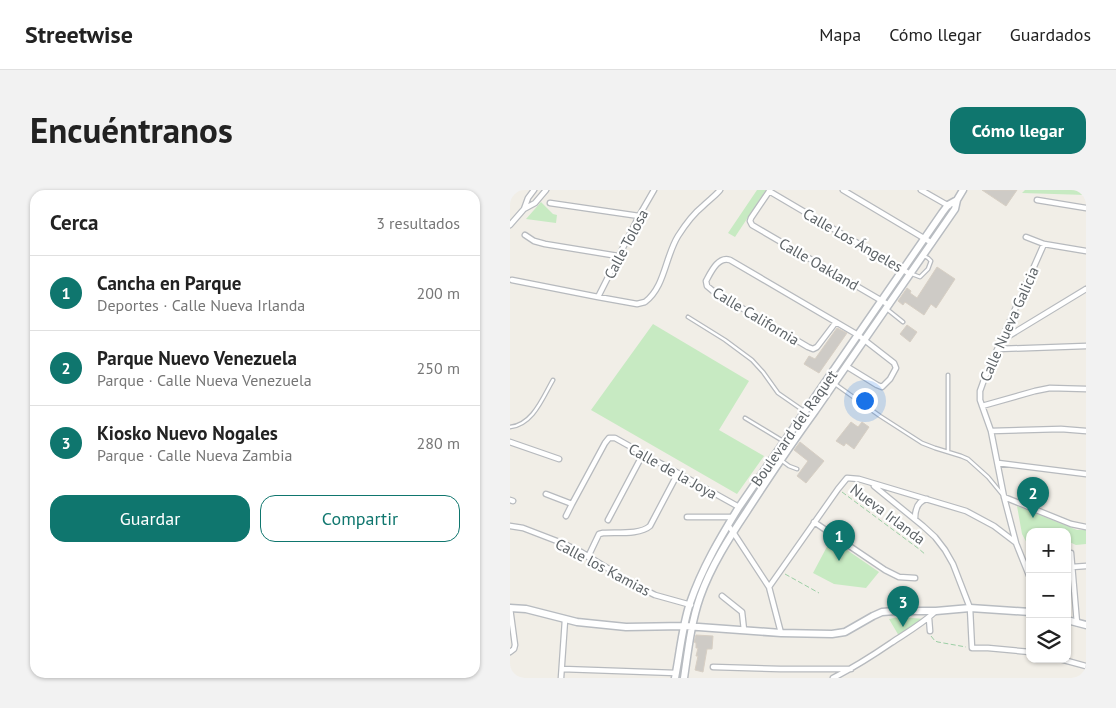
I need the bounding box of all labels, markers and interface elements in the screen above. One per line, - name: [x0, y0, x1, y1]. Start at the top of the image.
- text: Streetwise: [25, 19, 133, 50]
- text: Mapa: [819, 23, 861, 46]
- text: Cómo llegar: [889, 23, 982, 46]
- text: Guardados: [1010, 23, 1091, 46]
- text: Encuéntranos: [30, 107, 233, 153]
- button: Cómo llegar: [950, 107, 1086, 154]
- street label: Calle Los Ángeles: [800, 204, 906, 276]
- street label: Calle Tolosa: [600, 206, 652, 282]
- text: Cerca: [50, 209, 99, 236]
- text: 3 resultados: [376, 213, 460, 233]
- street label: Calle Oakland: [776, 233, 862, 295]
- street label: Calle Nueva Galicia: [975, 264, 1043, 384]
- text: Cancha en Parque: [97, 271, 241, 295]
- text: 1: [61, 283, 71, 303]
- text: 200 m: [417, 283, 460, 303]
- street label: Calle California: [709, 283, 803, 349]
- text: Deportes · Calle Nueva Irlanda: [97, 295, 305, 315]
- text: Parque Nuevo Venezuela: [97, 346, 297, 370]
- text: 2: [61, 358, 71, 378]
- text: 250 m: [417, 358, 460, 378]
- street label: Boulevard del Raquet: [747, 366, 841, 490]
- text: Parque · Calle Nueva Venezuela: [97, 370, 312, 390]
- your location: [852, 388, 878, 414]
- text: Kiosko Nuevo Nogales: [97, 421, 278, 445]
- text: 3: [61, 433, 71, 453]
- text: 280 m: [417, 433, 460, 453]
- street label: Calle de la Joya: [625, 439, 721, 503]
- text: Parque · Calle Nueva Zambia: [97, 445, 292, 465]
- pin: 2: [1017, 477, 1049, 518]
- street label: Nueva Irlanda: [847, 480, 929, 548]
- button: Guardar: [50, 495, 250, 542]
- button: Compartir: [260, 495, 460, 542]
- pin: 1: [823, 520, 855, 561]
- map controls: [1026, 528, 1071, 663]
- button: +: [1026, 528, 1071, 573]
- street label: Calle los Kamias: [552, 534, 654, 600]
- button: −: [1026, 573, 1071, 618]
- pin: 3: [887, 586, 919, 627]
- button: layers: [1026, 618, 1071, 663]

